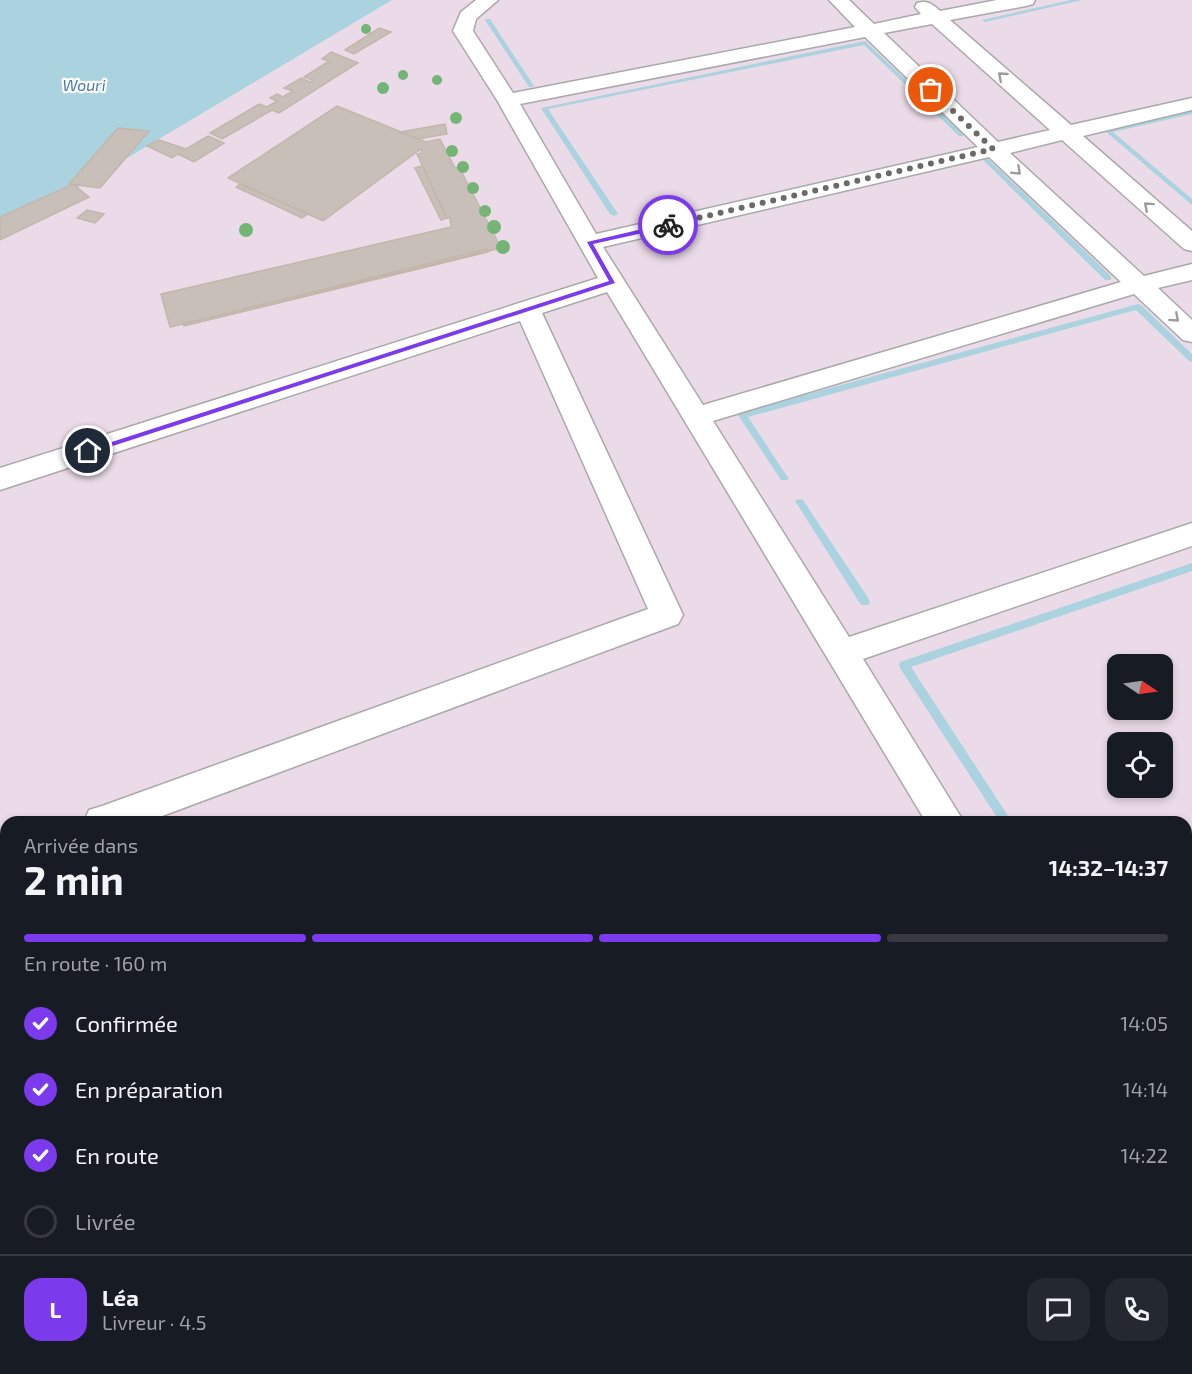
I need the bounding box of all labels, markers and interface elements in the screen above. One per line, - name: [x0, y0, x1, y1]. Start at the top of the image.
- pin: [905, 64, 956, 115]
- one-way arrow: [998, 72, 1009, 83]
- icon: bag: [914, 73, 947, 106]
- water label: Wouri: [62, 75, 106, 94]
- one-way arrow: [1010, 164, 1021, 175]
- courier: [638, 195, 698, 255]
- one-way arrow: [1145, 202, 1155, 213]
- icon: bike: [652, 209, 685, 242]
- one-way arrow: [1168, 311, 1179, 322]
- pin: [62, 425, 113, 476]
- icon: home: [71, 434, 104, 467]
- north arrow: [1107, 654, 1173, 720]
- map controls: [1107, 654, 1173, 798]
- button: locate: [1107, 732, 1173, 798]
- text: Arrivée dans: [24, 833, 138, 857]
- text: 14:32–14:37: [1049, 854, 1168, 880]
- text: 2 min: [24, 856, 124, 903]
- text: En route · 160 m: [24, 951, 167, 975]
- icon: check: [24, 1007, 57, 1040]
- text: Confirmée: [75, 1010, 178, 1036]
- text: 14:05: [1120, 1011, 1168, 1035]
- icon: check: [24, 1073, 57, 1106]
- text: En préparation: [75, 1076, 223, 1102]
- text: 14:14: [1123, 1077, 1168, 1101]
- icon: check: [24, 1139, 57, 1172]
- text: En route: [75, 1142, 159, 1168]
- text: 14:22: [1121, 1143, 1168, 1167]
- text: Livrée: [75, 1208, 136, 1234]
- button: chat: [1027, 1278, 1090, 1341]
- button: phone: [1105, 1278, 1168, 1341]
- text: Léa: [102, 1284, 139, 1310]
- text: L: [50, 1296, 61, 1322]
- text: Livreur · 4.5: [102, 1310, 207, 1334]

